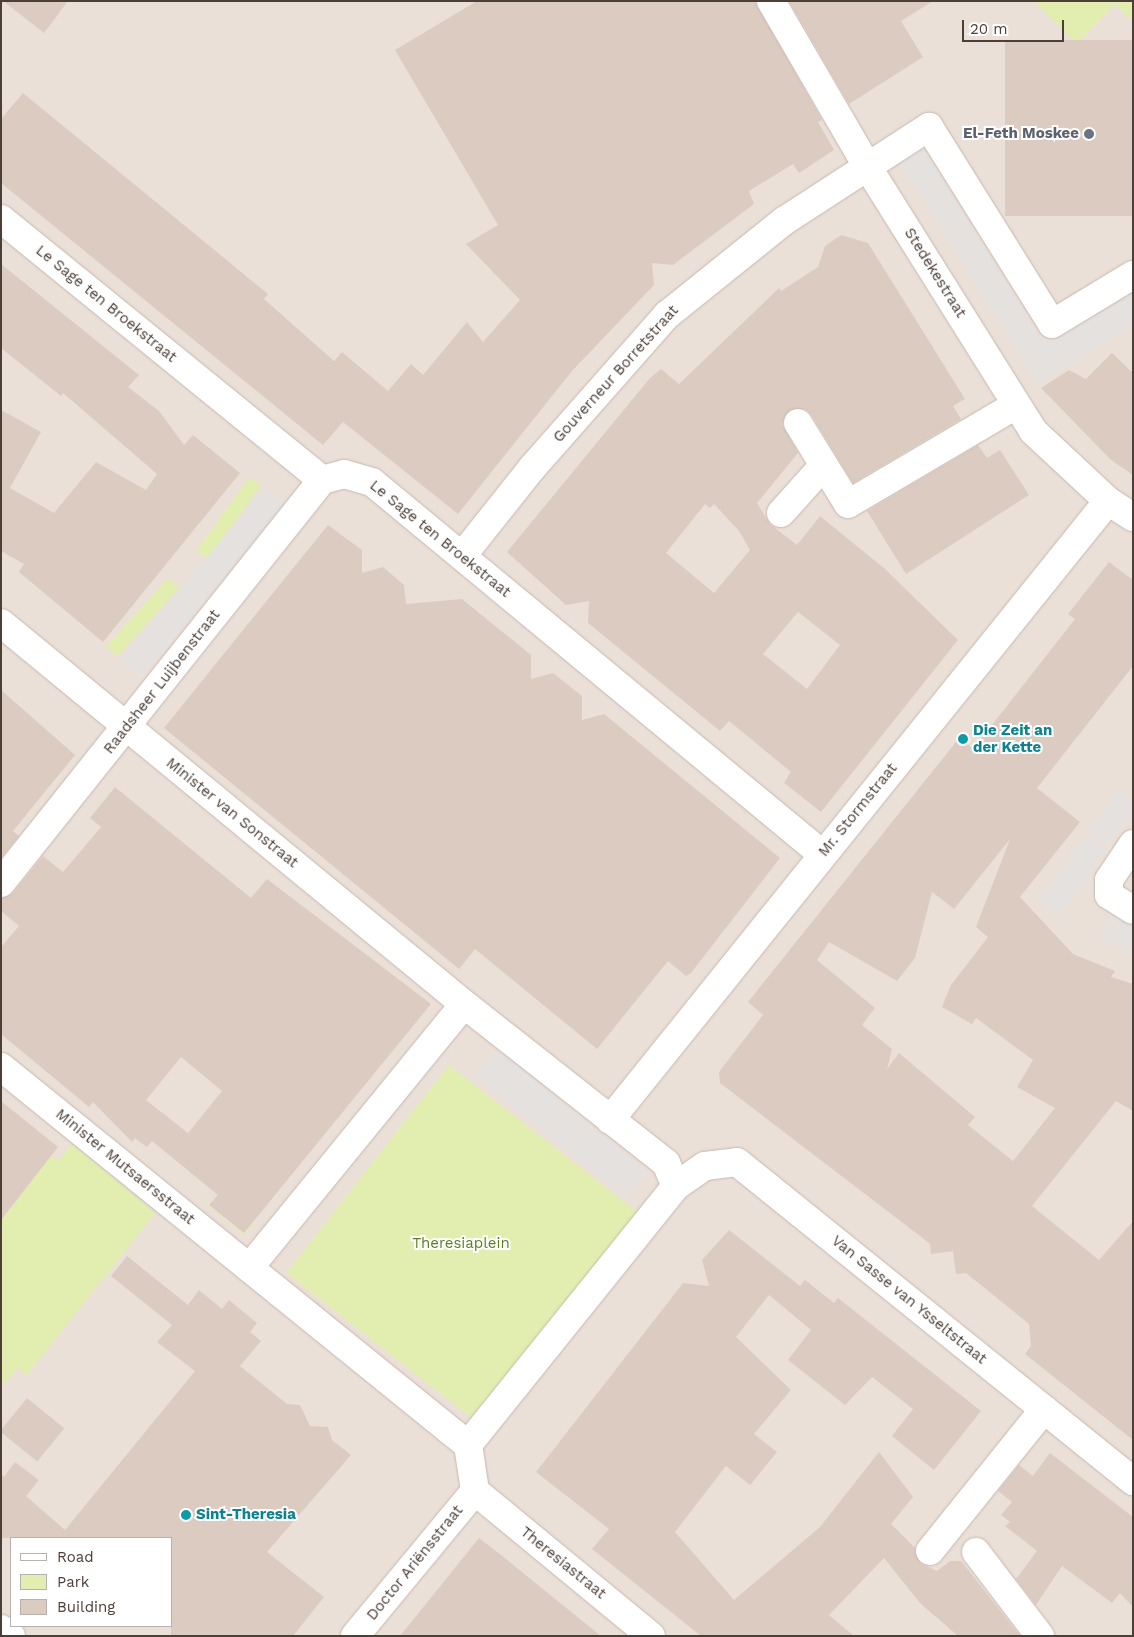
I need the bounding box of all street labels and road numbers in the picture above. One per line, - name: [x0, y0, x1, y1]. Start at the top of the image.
- street label: Stedekestraat: [900, 225, 970, 321]
- street label: Le Sage ten Broekstraat: [32, 242, 180, 366]
- street label: Gouverneur Borretstraat: [550, 302, 682, 446]
- street label: Le Sage ten Broekstraat: [366, 477, 514, 601]
- street label: Raadsheer Luijbenstraat: [100, 606, 224, 758]
- street label: Minister van Sonstraat: [162, 754, 302, 872]
- street label: Mr. Stormstraat: [815, 760, 901, 860]
- street label: Minister Mutsaersstraat: [52, 1105, 198, 1229]
- street label: Van Sasse van Ysseltstraat: [827, 1232, 991, 1368]
- street label: Doctor Ariënsstraat: [363, 1502, 467, 1624]
- street label: Theresiastraat: [517, 1523, 609, 1603]

